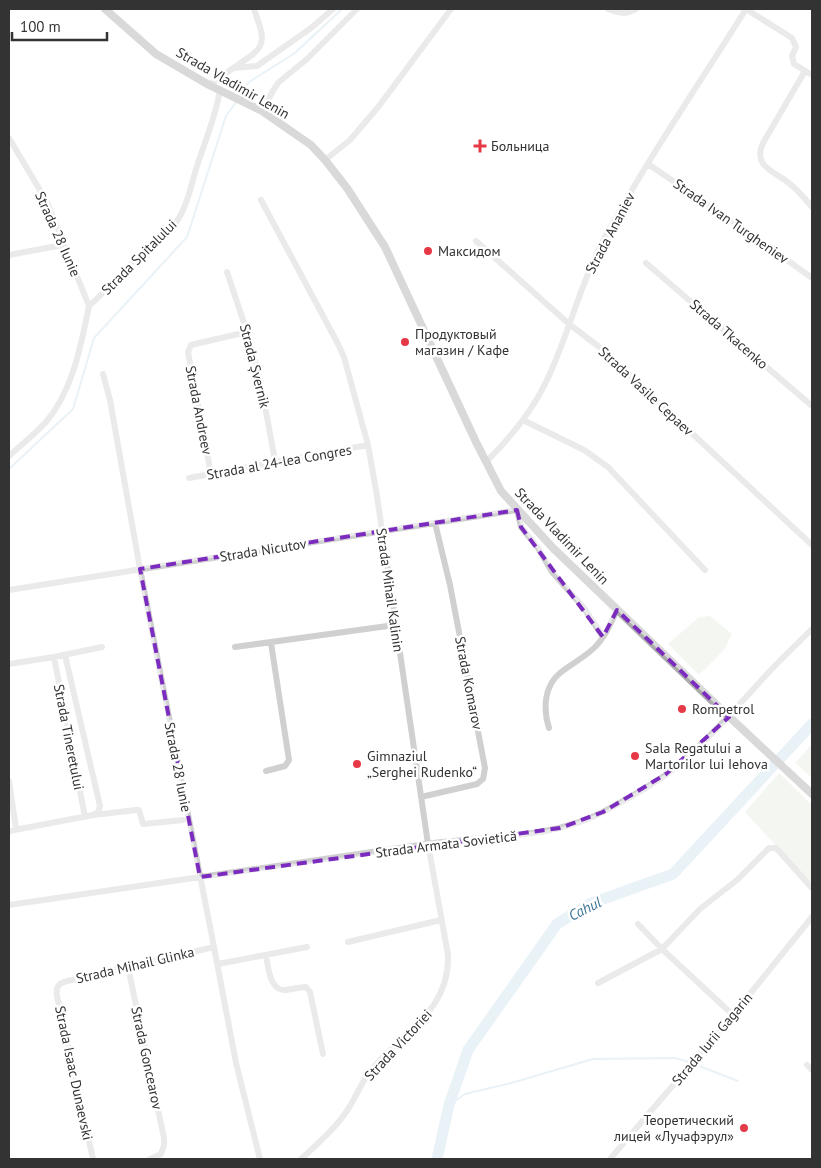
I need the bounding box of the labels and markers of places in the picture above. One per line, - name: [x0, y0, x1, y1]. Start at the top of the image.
- place label: Больница: [491, 137, 550, 155]
- marker: Больница: [473, 139, 487, 153]
- place label: Максидом: [438, 242, 501, 260]
- marker: Максидом: [422, 245, 434, 257]
- place label: Продуктовый магазин / Кафе: [415, 325, 509, 359]
- marker: Продуктовый магазин / Кафе: [399, 336, 411, 348]
- place label: Rompetrol: [692, 700, 754, 718]
- marker: Rompetrol: [676, 703, 688, 715]
- place label: Sala Regatului a Martorilor lui Iehova: [645, 739, 768, 773]
- place label: Gimnaziul „Serghei Rudenko“: [367, 747, 477, 781]
- marker: Sala Regatului a Martorilor lui Iehova: [629, 750, 641, 762]
- marker: Gimnaziul „Serghei Rudenko“: [351, 758, 363, 770]
- place label: Теоретический лицей «Лучафэрул»: [613, 1111, 734, 1145]
- marker: Теоретический лицей «Лучафэрул»: [738, 1122, 750, 1134]

